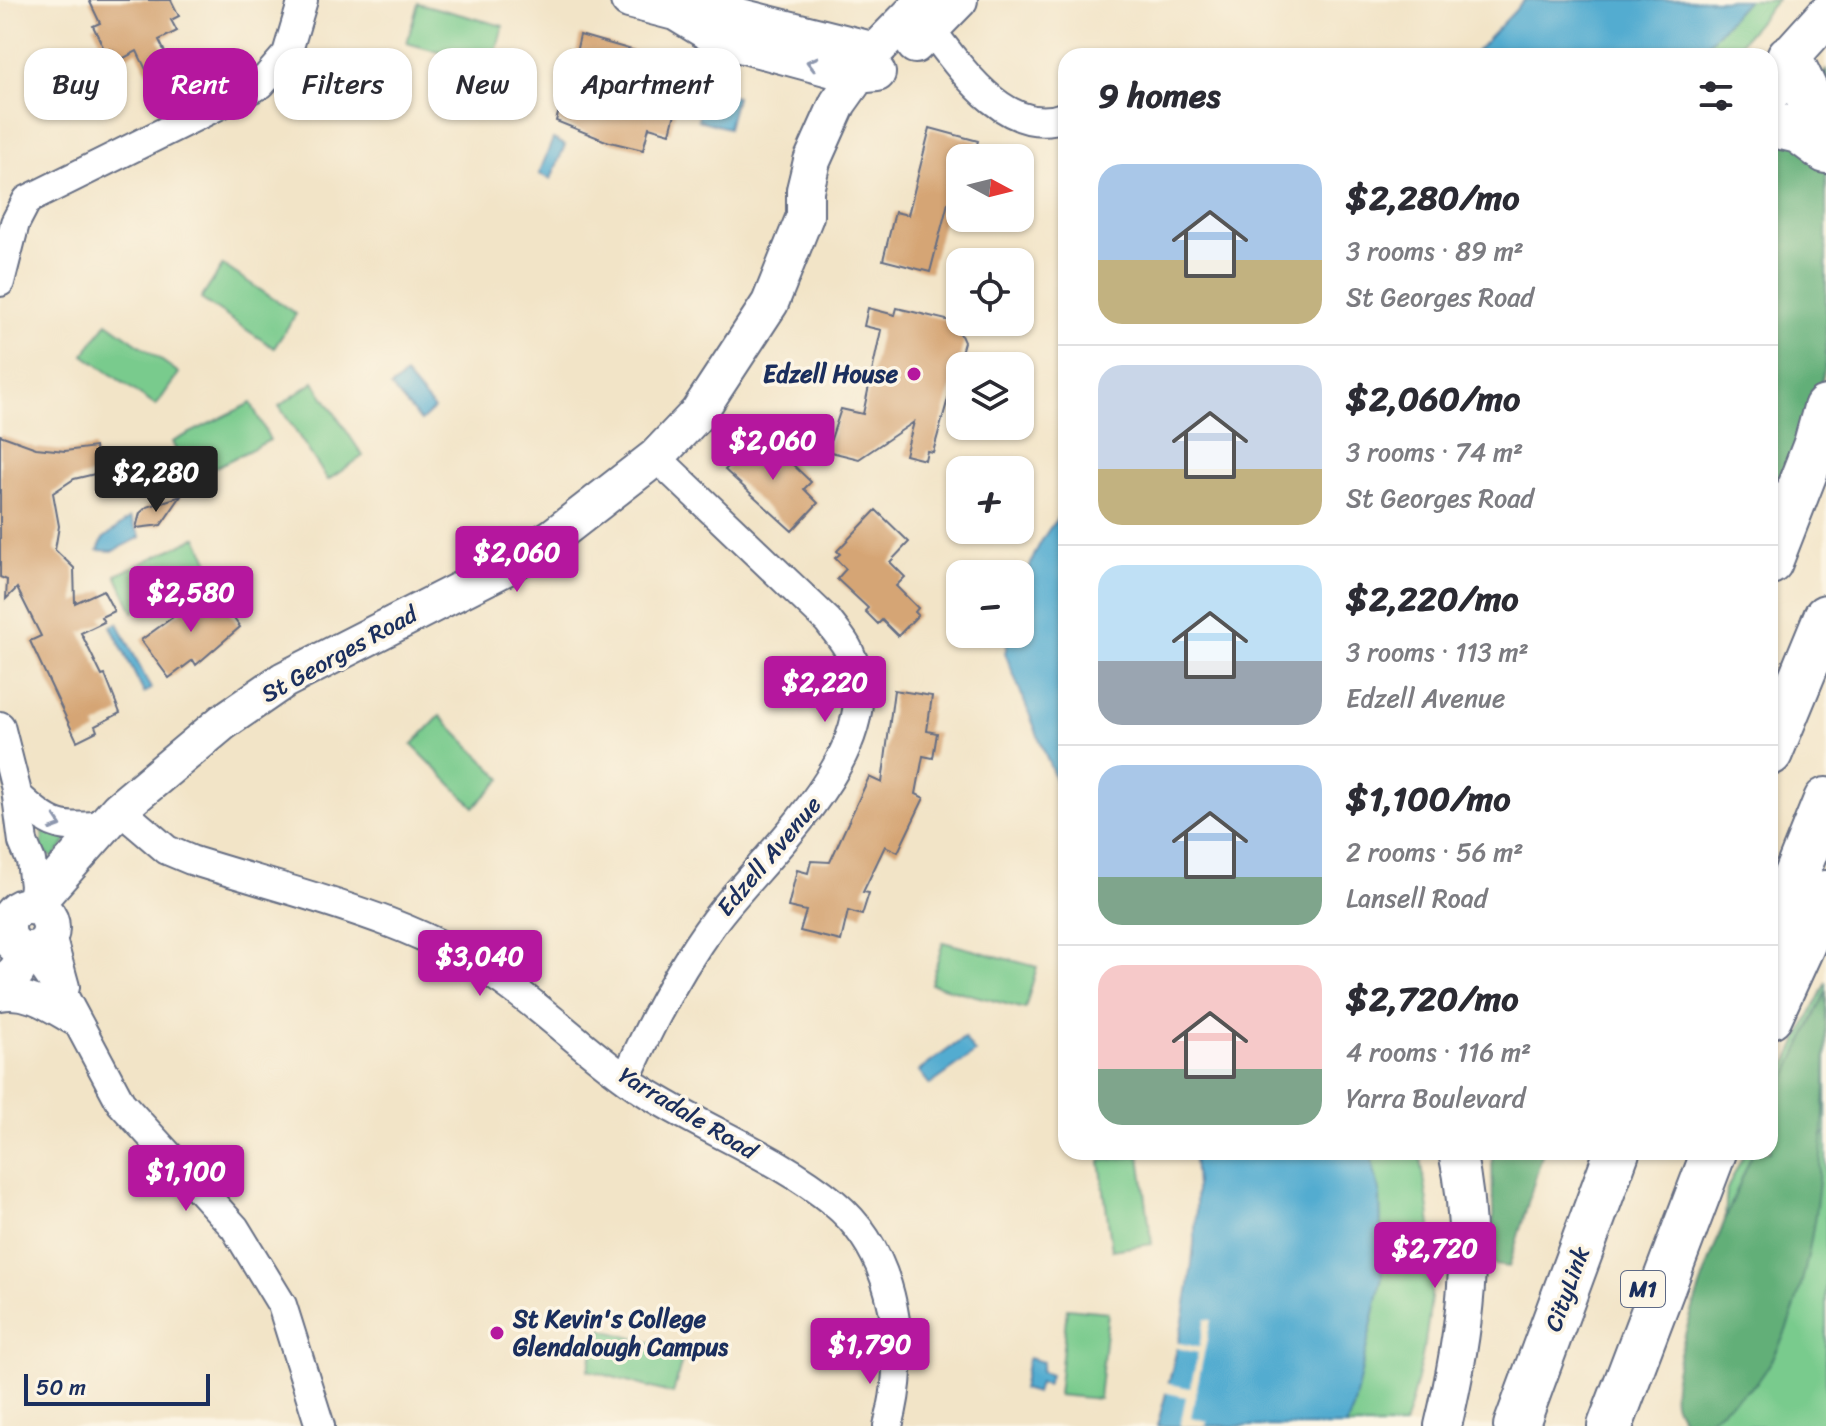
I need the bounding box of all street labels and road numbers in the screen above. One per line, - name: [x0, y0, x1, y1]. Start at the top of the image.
- street label: St Georges Road: [253, 593, 426, 714]
- street label: Edzell Avenue: [706, 786, 832, 926]
- street label: Yarradale Road: [610, 1055, 767, 1172]
- street label: CityLink: [1532, 1240, 1602, 1338]
- road number: M1: [1621, 1271, 1665, 1307]

